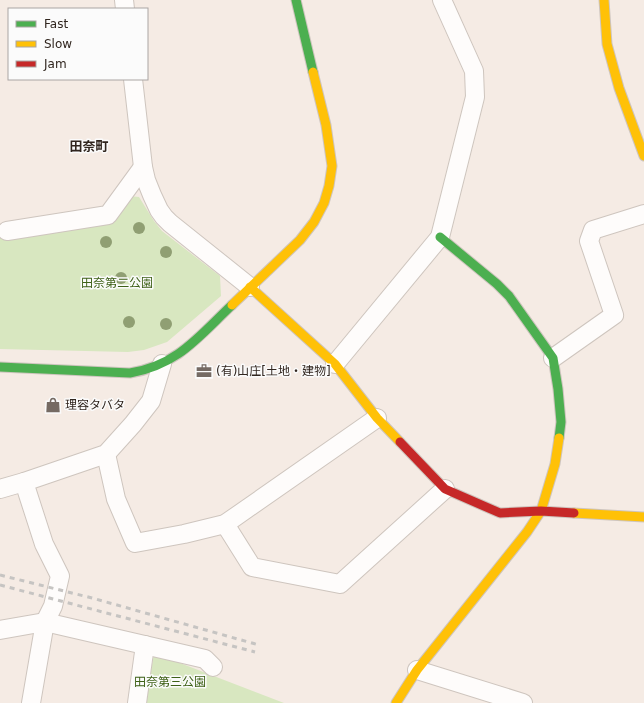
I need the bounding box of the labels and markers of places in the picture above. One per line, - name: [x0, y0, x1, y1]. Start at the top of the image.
- office icon: (有)山庄[土地・建物]: [195, 362, 213, 380]
- place label: (有)山庄[土地・建物]: [216, 364, 331, 378]
- shop icon: 理容タバタ: [44, 396, 62, 414]
- place label: 理容タバタ: [65, 398, 125, 412]

